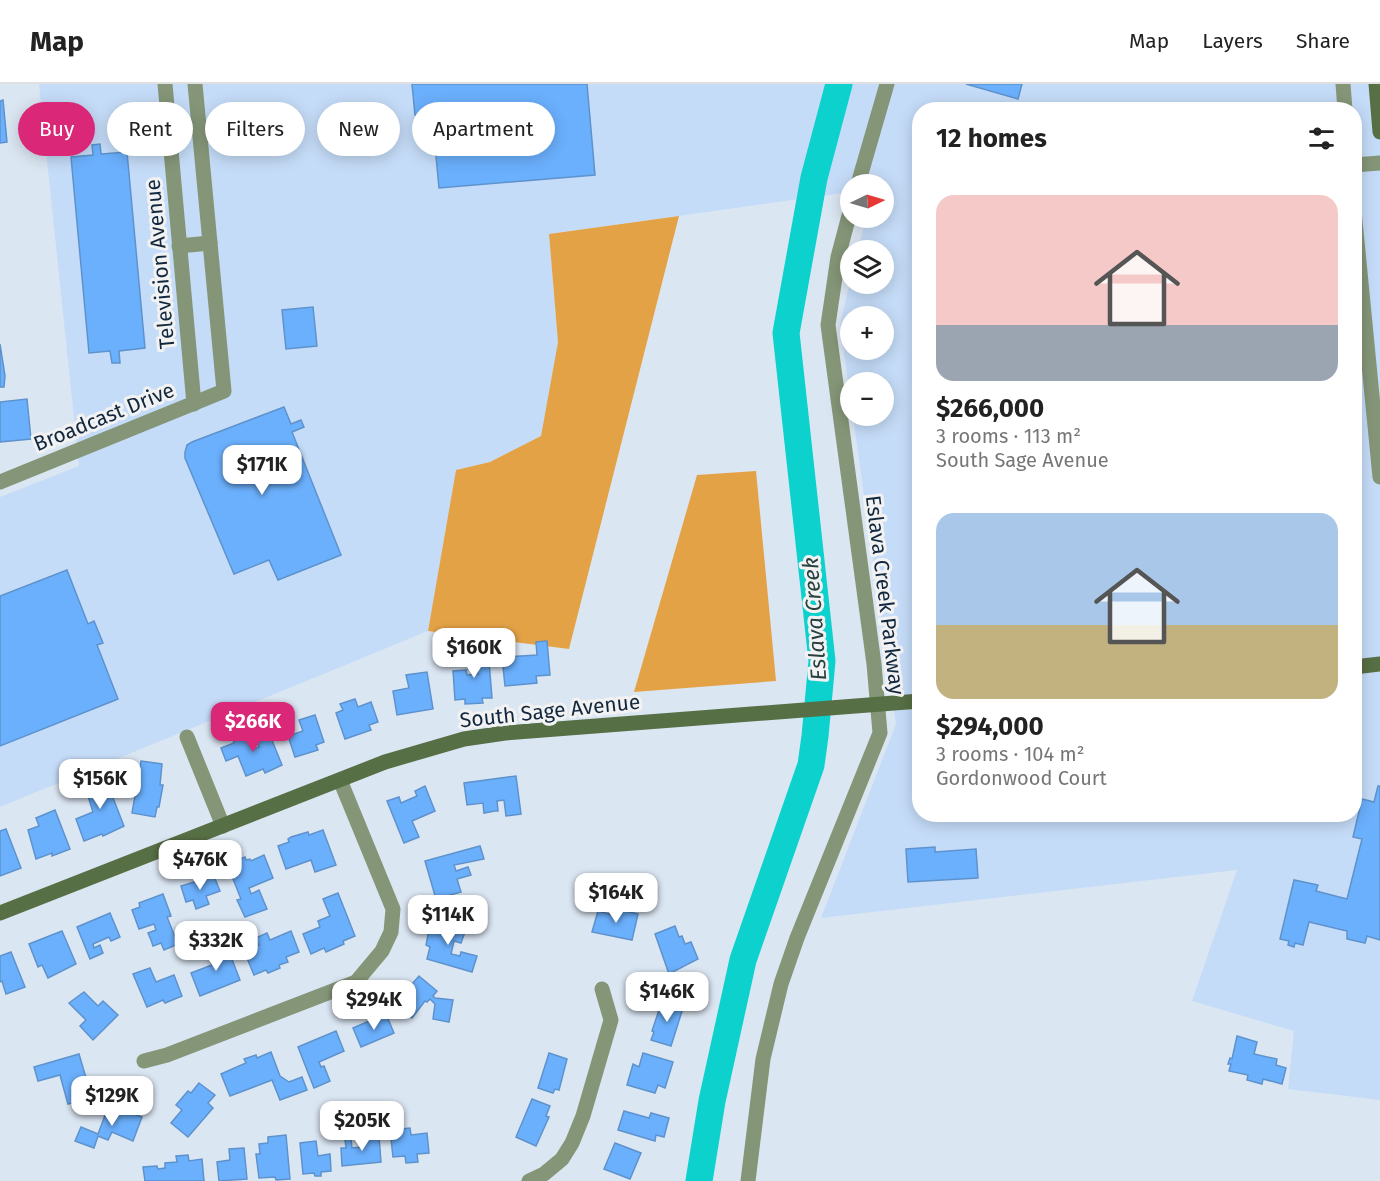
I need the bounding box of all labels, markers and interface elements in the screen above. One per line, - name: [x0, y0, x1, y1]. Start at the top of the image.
- text: Map: [30, 25, 84, 58]
- text: Map: [1129, 28, 1169, 54]
- text: Layers: [1202, 28, 1263, 54]
- text: Share: [1296, 28, 1350, 54]
- chip: Buy: [18, 102, 95, 156]
- chip: Rent: [107, 102, 193, 156]
- chip: Filters: [205, 102, 305, 156]
- chip: New: [317, 102, 400, 156]
- chip: Apartment: [412, 102, 555, 156]
- icon: filters: [1305, 122, 1338, 155]
- text: 12 homes: [936, 123, 1047, 154]
- north arrow: [840, 174, 894, 228]
- map controls: [840, 174, 894, 426]
- street label: Television Avenue: [140, 178, 180, 350]
- icon: home: [1083, 234, 1191, 342]
- button: layers: [840, 240, 894, 294]
- button: +: [840, 306, 894, 360]
- button: −: [840, 372, 894, 426]
- street label: Broadcast Drive: [30, 377, 178, 457]
- text: $266,000: [936, 393, 1044, 424]
- text: 3 rooms · 113 m²: [936, 424, 1081, 448]
- pin: $171K: [220, 445, 304, 496]
- text: South Sage Avenue: [936, 448, 1109, 472]
- text: $171K: [237, 452, 287, 476]
- street label: Eslava Creek Parkway: [860, 494, 910, 697]
- icon: home: [1083, 552, 1191, 660]
- water label: Eslava Creek: [797, 556, 832, 681]
- pin: $160K: [432, 628, 516, 679]
- text: $160K: [446, 635, 502, 659]
- street label: South Sage Avenue: [458, 689, 642, 733]
- pin: $266K: [211, 702, 295, 753]
- text: $266K: [225, 709, 281, 733]
- text: $294,000: [936, 711, 1044, 742]
- text: 3 rooms · 104 m²: [936, 742, 1084, 766]
- pin: $156K: [58, 759, 142, 810]
- text: $156K: [73, 766, 127, 790]
- text: Gordonwood Court: [936, 766, 1107, 790]
- pin: $476K: [158, 840, 242, 891]
- text: $476K: [173, 847, 227, 871]
- pin: $164K: [574, 873, 658, 924]
- text: $164K: [589, 880, 643, 904]
- pin: $114K: [406, 895, 490, 946]
- text: $114K: [422, 902, 474, 926]
- pin: $332K: [174, 921, 258, 972]
- text: $332K: [189, 928, 243, 952]
- pin: $146K: [625, 972, 709, 1023]
- text: $146K: [640, 979, 694, 1003]
- pin: $294K: [332, 980, 416, 1031]
- text: $294K: [346, 987, 402, 1011]
- pin: $129K: [70, 1076, 154, 1127]
- text: $129K: [85, 1083, 139, 1107]
- pin: $205K: [320, 1101, 404, 1152]
- text: $205K: [334, 1108, 390, 1132]

